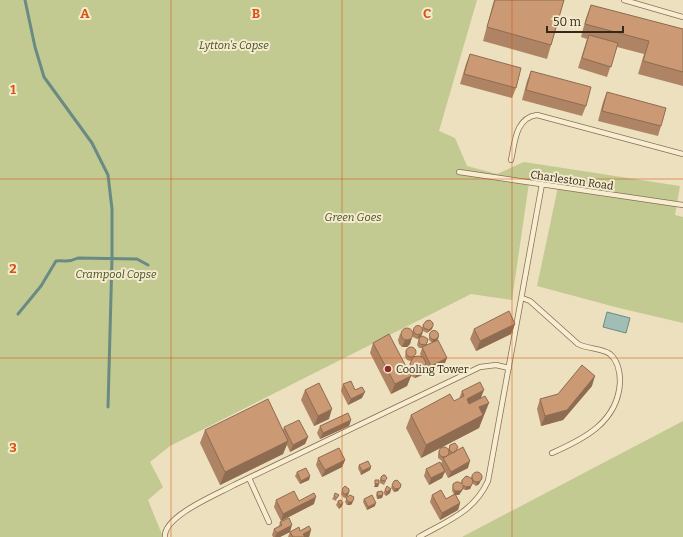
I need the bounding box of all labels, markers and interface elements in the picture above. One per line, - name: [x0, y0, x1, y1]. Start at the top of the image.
- text: A: [80, 6, 90, 21]
- text: B: [252, 6, 260, 21]
- text: C: [423, 6, 431, 21]
- scale bar: [547, 8, 623, 34]
- text: 50 m: [553, 15, 582, 29]
- park label: Lytton's Copse: [199, 39, 269, 52]
- text: 1: [10, 82, 16, 97]
- street label: Charleston Road: [529, 168, 615, 193]
- park label: Green Goes: [325, 211, 381, 224]
- text: 2: [9, 261, 17, 276]
- park label: Crampool Copse: [76, 268, 157, 281]
- place label: Cooling Tower: [396, 363, 469, 376]
- marker: Cooling Tower: [383, 364, 393, 374]
- text: 3: [9, 440, 17, 455]

